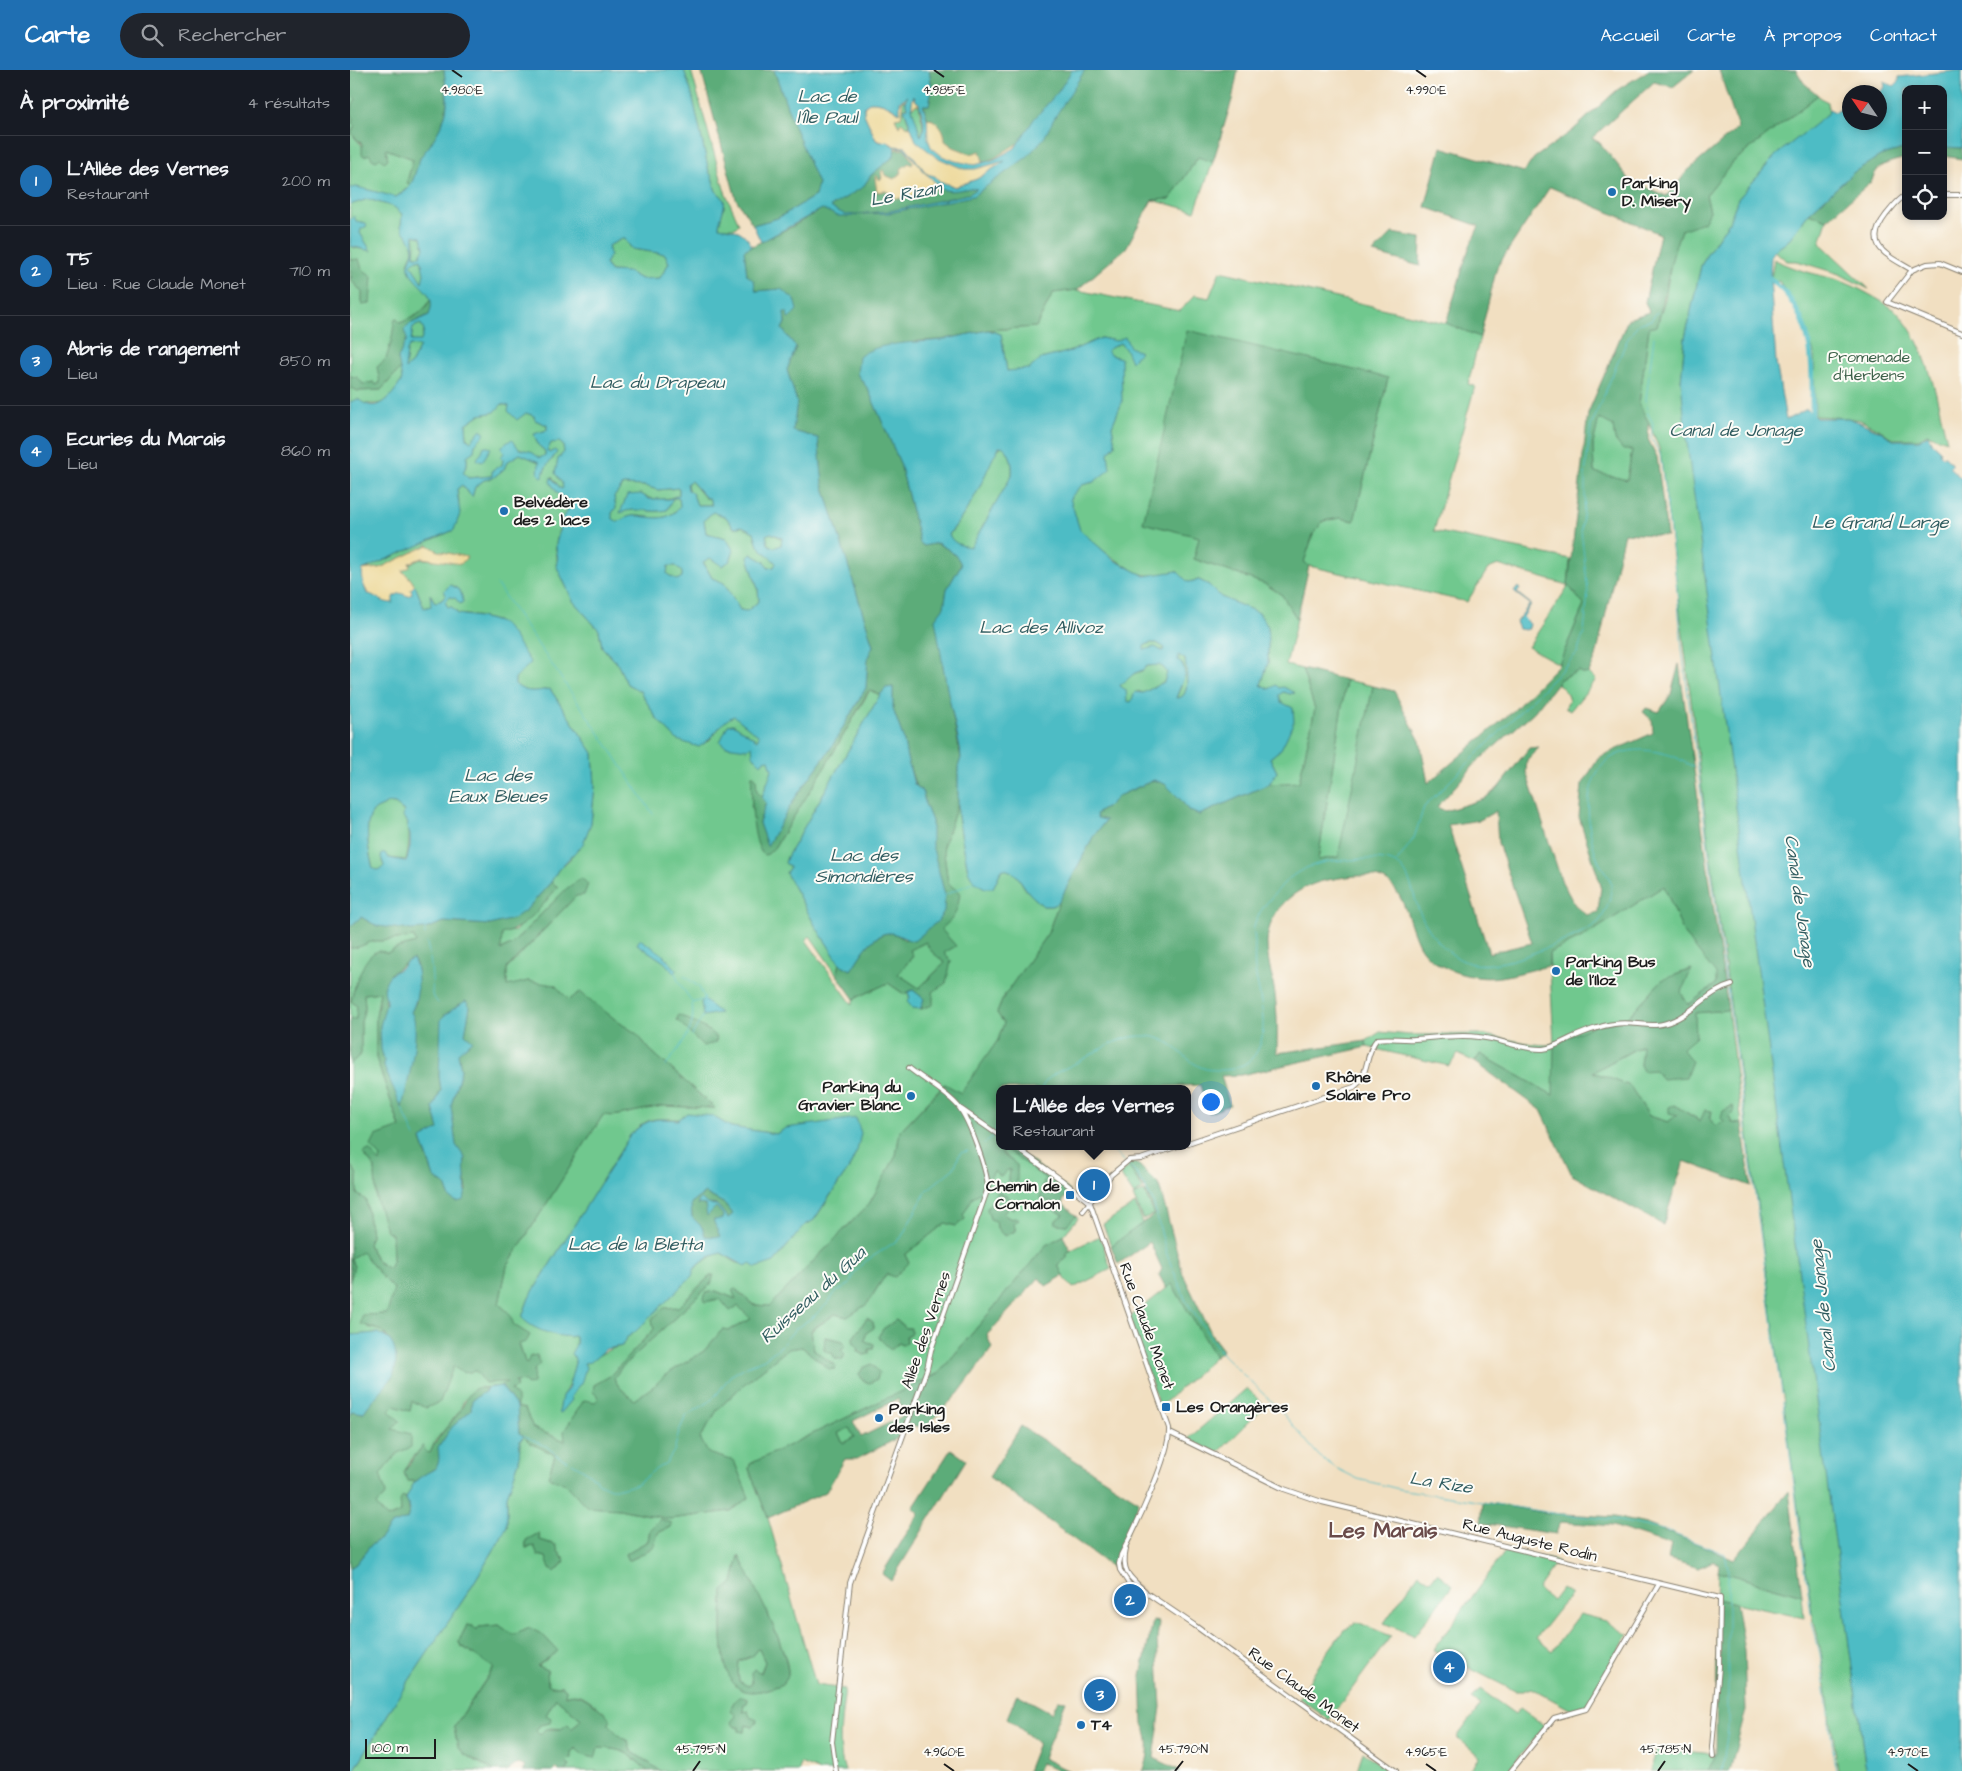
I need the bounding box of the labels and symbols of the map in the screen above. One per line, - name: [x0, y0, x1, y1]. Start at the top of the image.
- text: 4.980°E: [441, 82, 483, 99]
- text: 4.985°E: [923, 82, 965, 99]
- text: 4.990°E: [1406, 82, 1446, 99]
- water label: Lac de l'Île Paul: [797, 84, 860, 130]
- north arrow: [1842, 85, 1887, 130]
- place label: Parking D. Misery: [1622, 172, 1691, 213]
- water label: Le Rizan: [868, 175, 946, 213]
- marker: Parking D. Misery: [1606, 186, 1618, 198]
- park label: Promenade d'Herbens: [1828, 346, 1910, 386]
- water label: Lac du Drapeau: [590, 370, 725, 395]
- water label: Canal de Jonage: [1669, 418, 1804, 444]
- place label: Belvédère des 2 lacs: [513, 491, 590, 531]
- marker: Belvédère des 2 lacs: [498, 505, 510, 517]
- water label: Le Grand Large: [1812, 510, 1950, 536]
- water label: Lac des Allivoz: [979, 615, 1104, 640]
- water label: Lac des Eaux Bleues: [449, 763, 548, 809]
- water label: Canal de Jonage: [1777, 833, 1822, 970]
- water label: Lac des Simondières: [815, 843, 914, 889]
- place label: Parking Bus de l'Iloz: [1565, 951, 1656, 991]
- marker: Parking Bus de l'Iloz: [1550, 965, 1562, 977]
- place label: Rhône Solaire Pro: [1325, 1066, 1411, 1106]
- place label: Parking du Gravier Blanc: [798, 1076, 902, 1116]
- marker: Rhône Solaire Pro: [1310, 1080, 1322, 1092]
- your location: [1198, 1089, 1224, 1115]
- marker: Parking du Gravier Blanc: [905, 1090, 917, 1102]
- pin: 1: [1078, 1166, 1110, 1204]
- place label: Chemin de Cornalon: [986, 1175, 1060, 1215]
- marker: Chemin de Cornalon: [1064, 1189, 1076, 1201]
- water label: Lac de la Bletta: [568, 1232, 703, 1257]
- water label: Canal de Jonage: [1803, 1237, 1843, 1373]
- water label: Ruisseau du Gua: [755, 1240, 872, 1349]
- street label: Rue Claude Monet: [1114, 1260, 1180, 1393]
- street label: Allée des Vernes: [896, 1269, 956, 1391]
- place label: Les Orangères: [1176, 1396, 1288, 1420]
- place label: Parking des Isles: [888, 1398, 950, 1438]
- marker: Les Orangères: [1160, 1401, 1172, 1413]
- marker: Parking des Isles: [873, 1412, 885, 1424]
- water label: La Rize: [1408, 1466, 1475, 1500]
- street label: Rue Auguste Rodin: [1460, 1513, 1600, 1568]
- district label: Les Marais: [1329, 1516, 1438, 1545]
- pin: 2: [1114, 1581, 1146, 1619]
- street label: Rue Claude Monet: [1244, 1642, 1365, 1738]
- pin: 4: [1433, 1648, 1465, 1686]
- pin: 3: [1084, 1676, 1116, 1714]
- place label: T4: [1090, 1714, 1112, 1736]
- marker: T4: [1075, 1719, 1087, 1731]
- scale bar: [365, 1736, 436, 1759]
- text: 45.795°N: [674, 1741, 726, 1758]
- text: 45.790°N: [1158, 1741, 1209, 1758]
- text: 45.785°N: [1639, 1741, 1692, 1758]
- text: 4.960°E: [923, 1744, 965, 1761]
- text: 4.965°E: [1405, 1744, 1447, 1761]
- text: 4.970°E: [1887, 1744, 1929, 1761]

